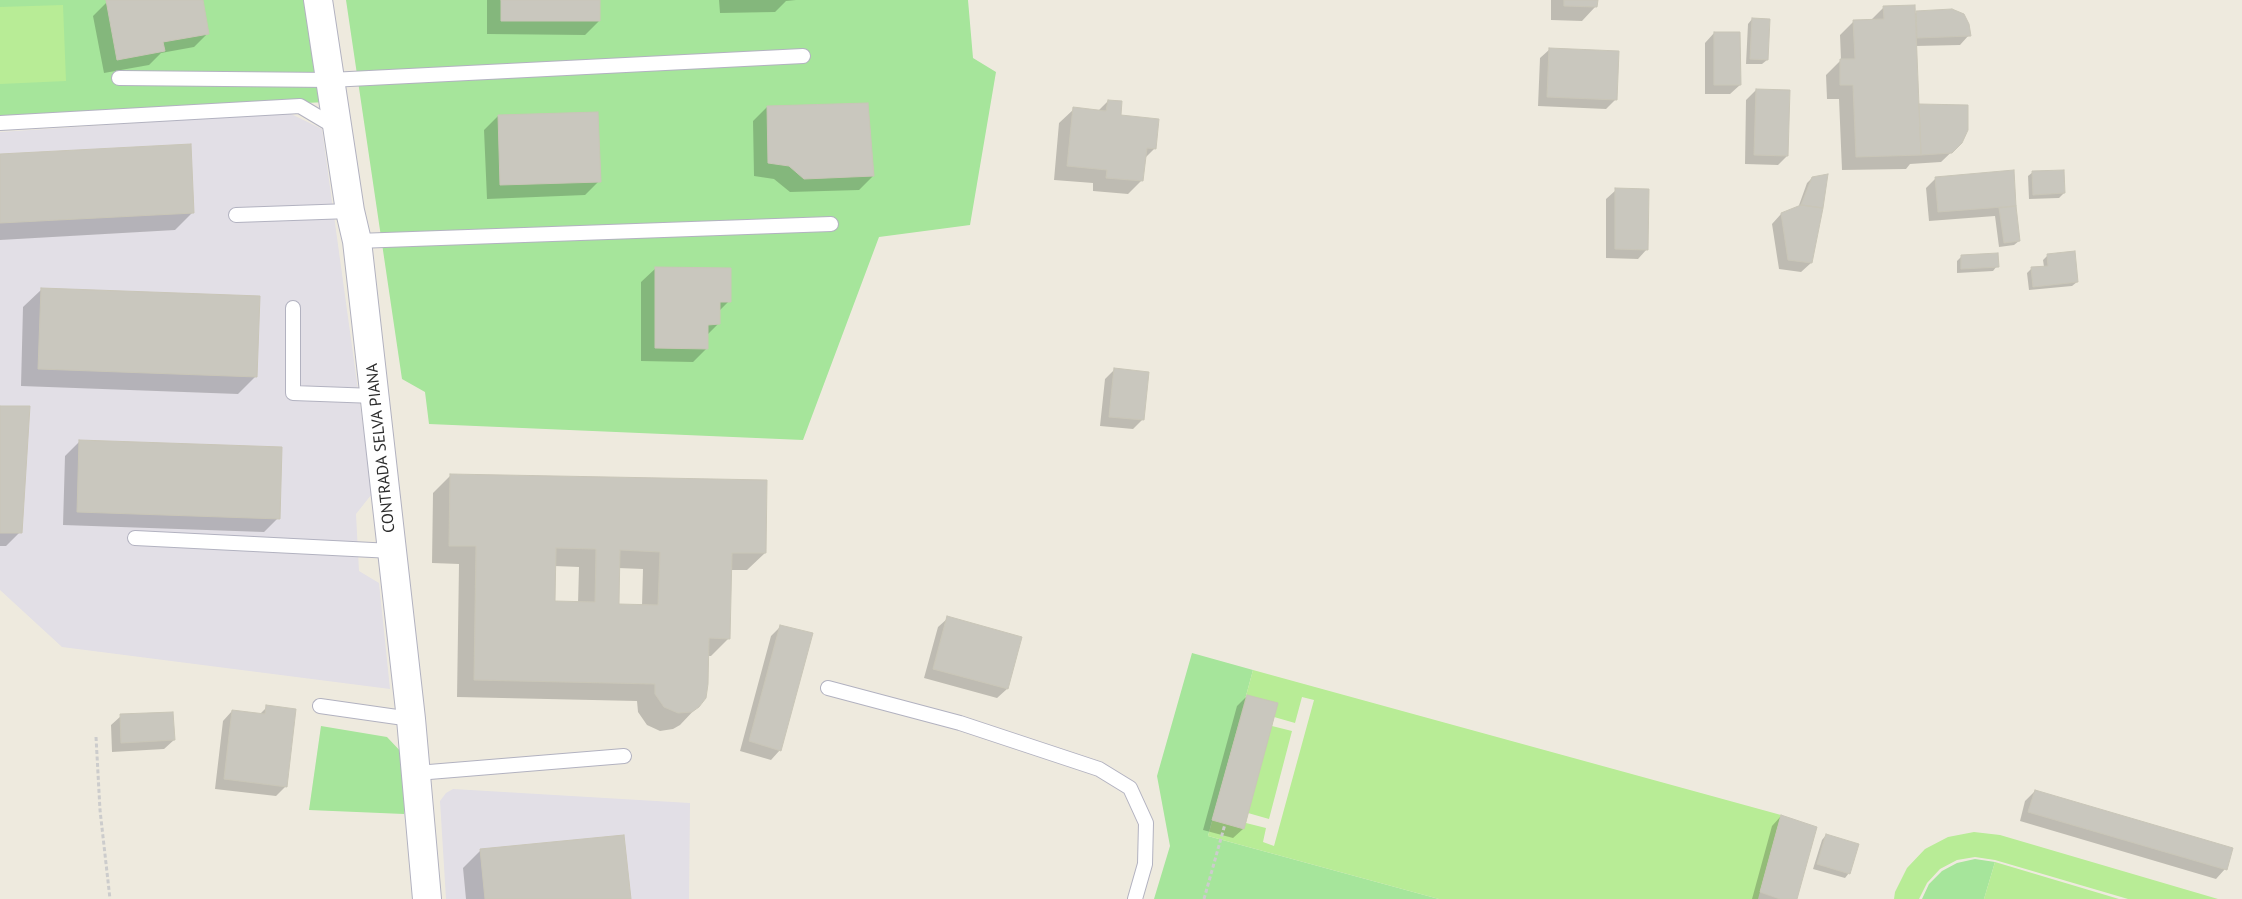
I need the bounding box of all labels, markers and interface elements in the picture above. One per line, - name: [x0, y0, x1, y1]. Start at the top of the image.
- street label: CONTRADA SELVA PIANA: [363, 362, 399, 534]

